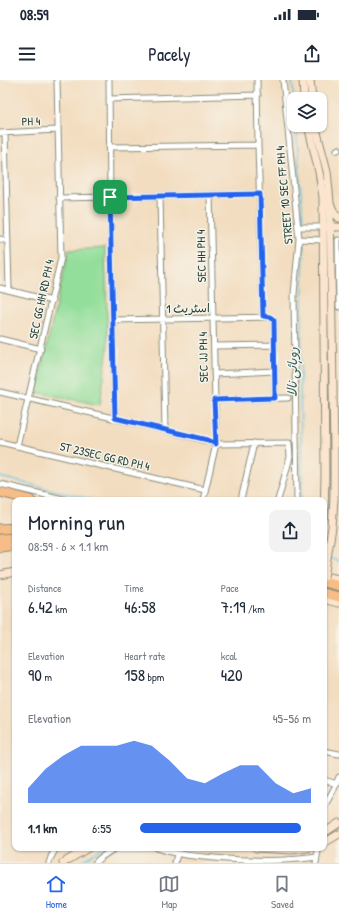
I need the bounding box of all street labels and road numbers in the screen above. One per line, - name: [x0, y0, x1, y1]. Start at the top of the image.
- street label: PH 4: [21, 112, 41, 130]
- street label: STREET 10 SEC FF PH 4: [271, 145, 297, 245]
- street label: SEC HH PH 4: [192, 229, 210, 283]
- street label: SEC GG HH RD PH 4: [24, 257, 58, 340]
- street label: اسٹریٹ 1: [166, 299, 210, 317]
- street label: SEC JJ PH 4: [194, 331, 212, 382]
- street label: ST 23SEC GG RD PH 4: [58, 437, 152, 475]

